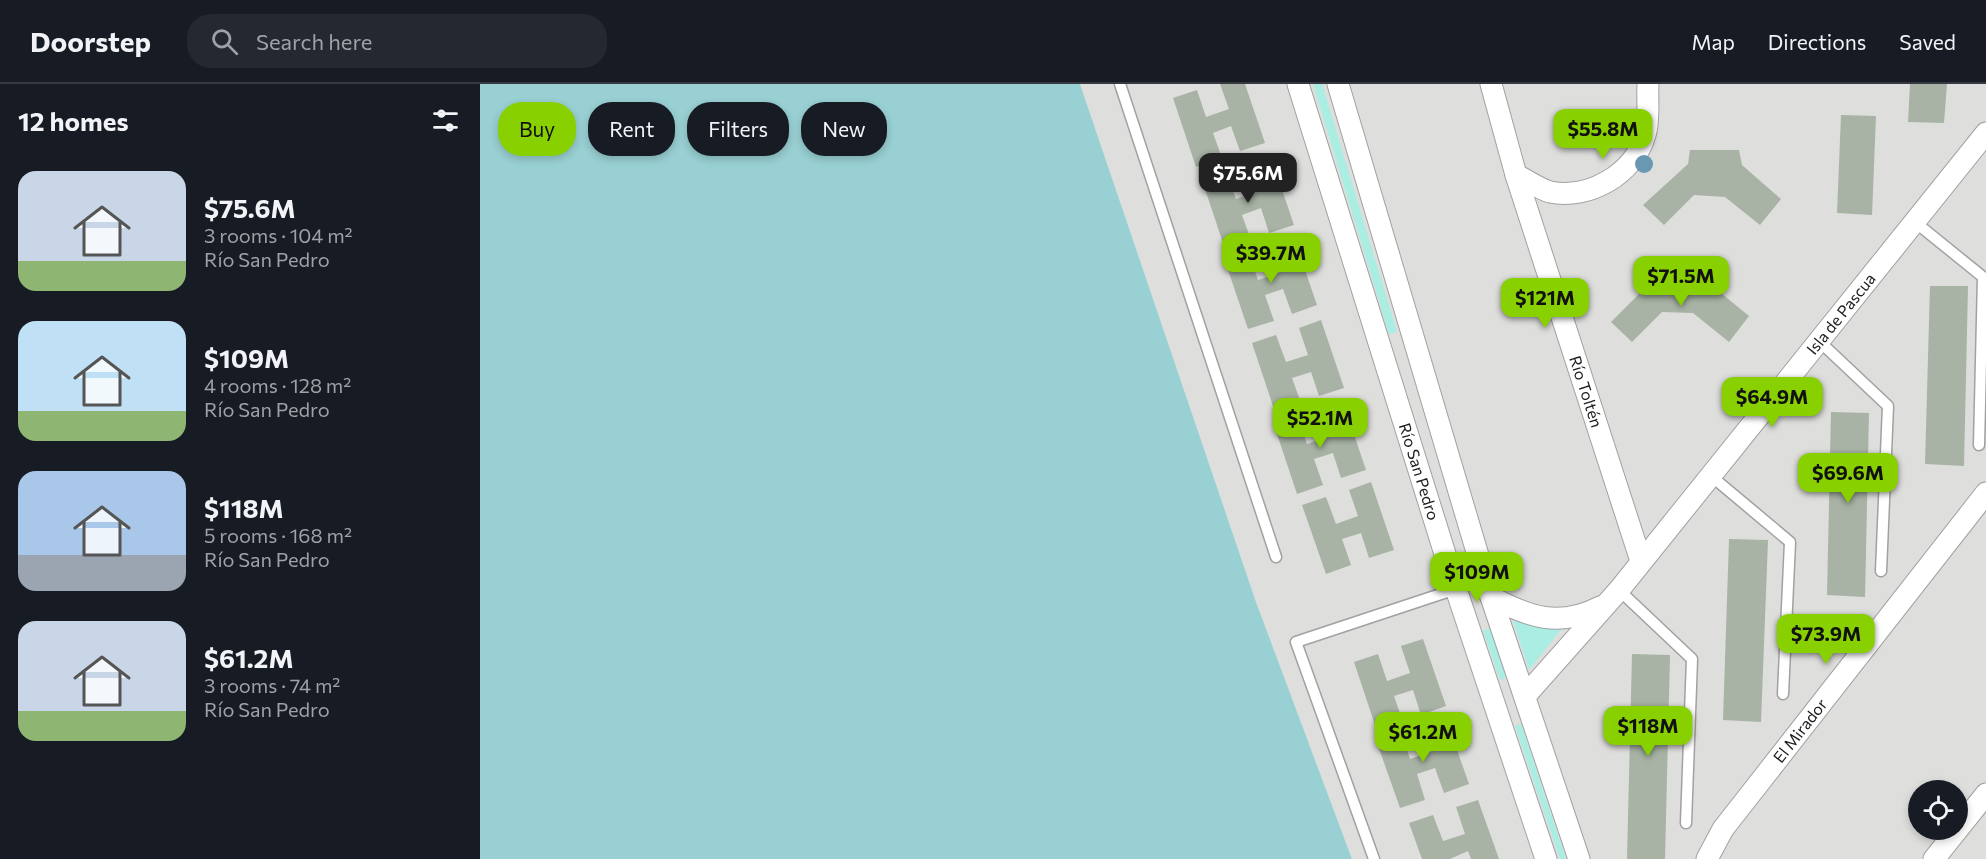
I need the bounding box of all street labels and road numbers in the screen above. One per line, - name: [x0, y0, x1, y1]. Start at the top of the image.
- street label: Isla de Pascua: [1802, 269, 1879, 358]
- street label: Río Toltén: [1566, 353, 1607, 430]
- street label: Río San Pedro: [1396, 420, 1444, 522]
- street label: El Mirador: [1769, 694, 1831, 766]

